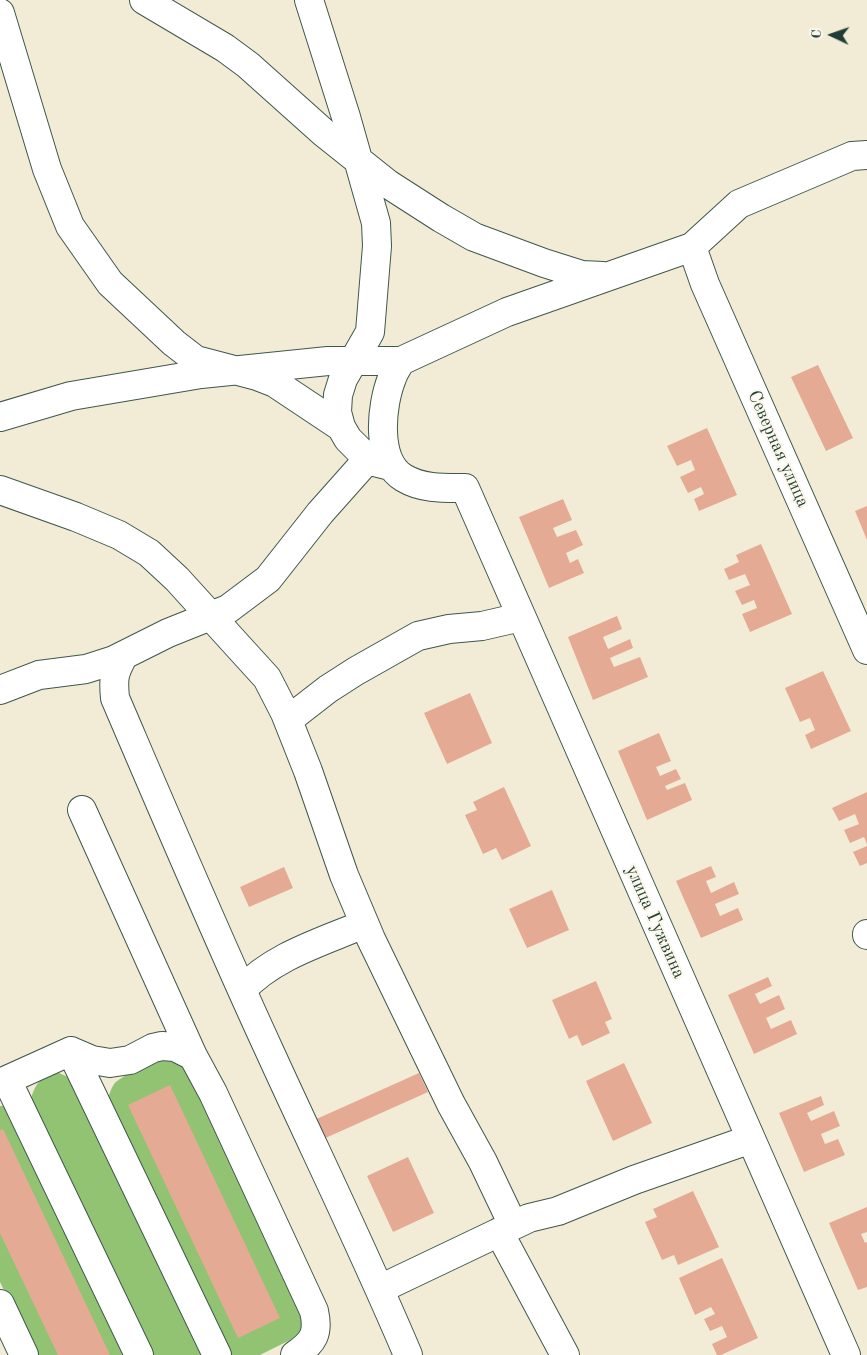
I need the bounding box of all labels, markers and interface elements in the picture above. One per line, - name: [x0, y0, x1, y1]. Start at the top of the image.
- north arrow: [807, 10, 857, 60]
- text: С: [810, 29, 824, 39]
- street label: Северная улица: [743, 387, 813, 511]
- street label: улица Гужвина: [620, 862, 690, 982]

